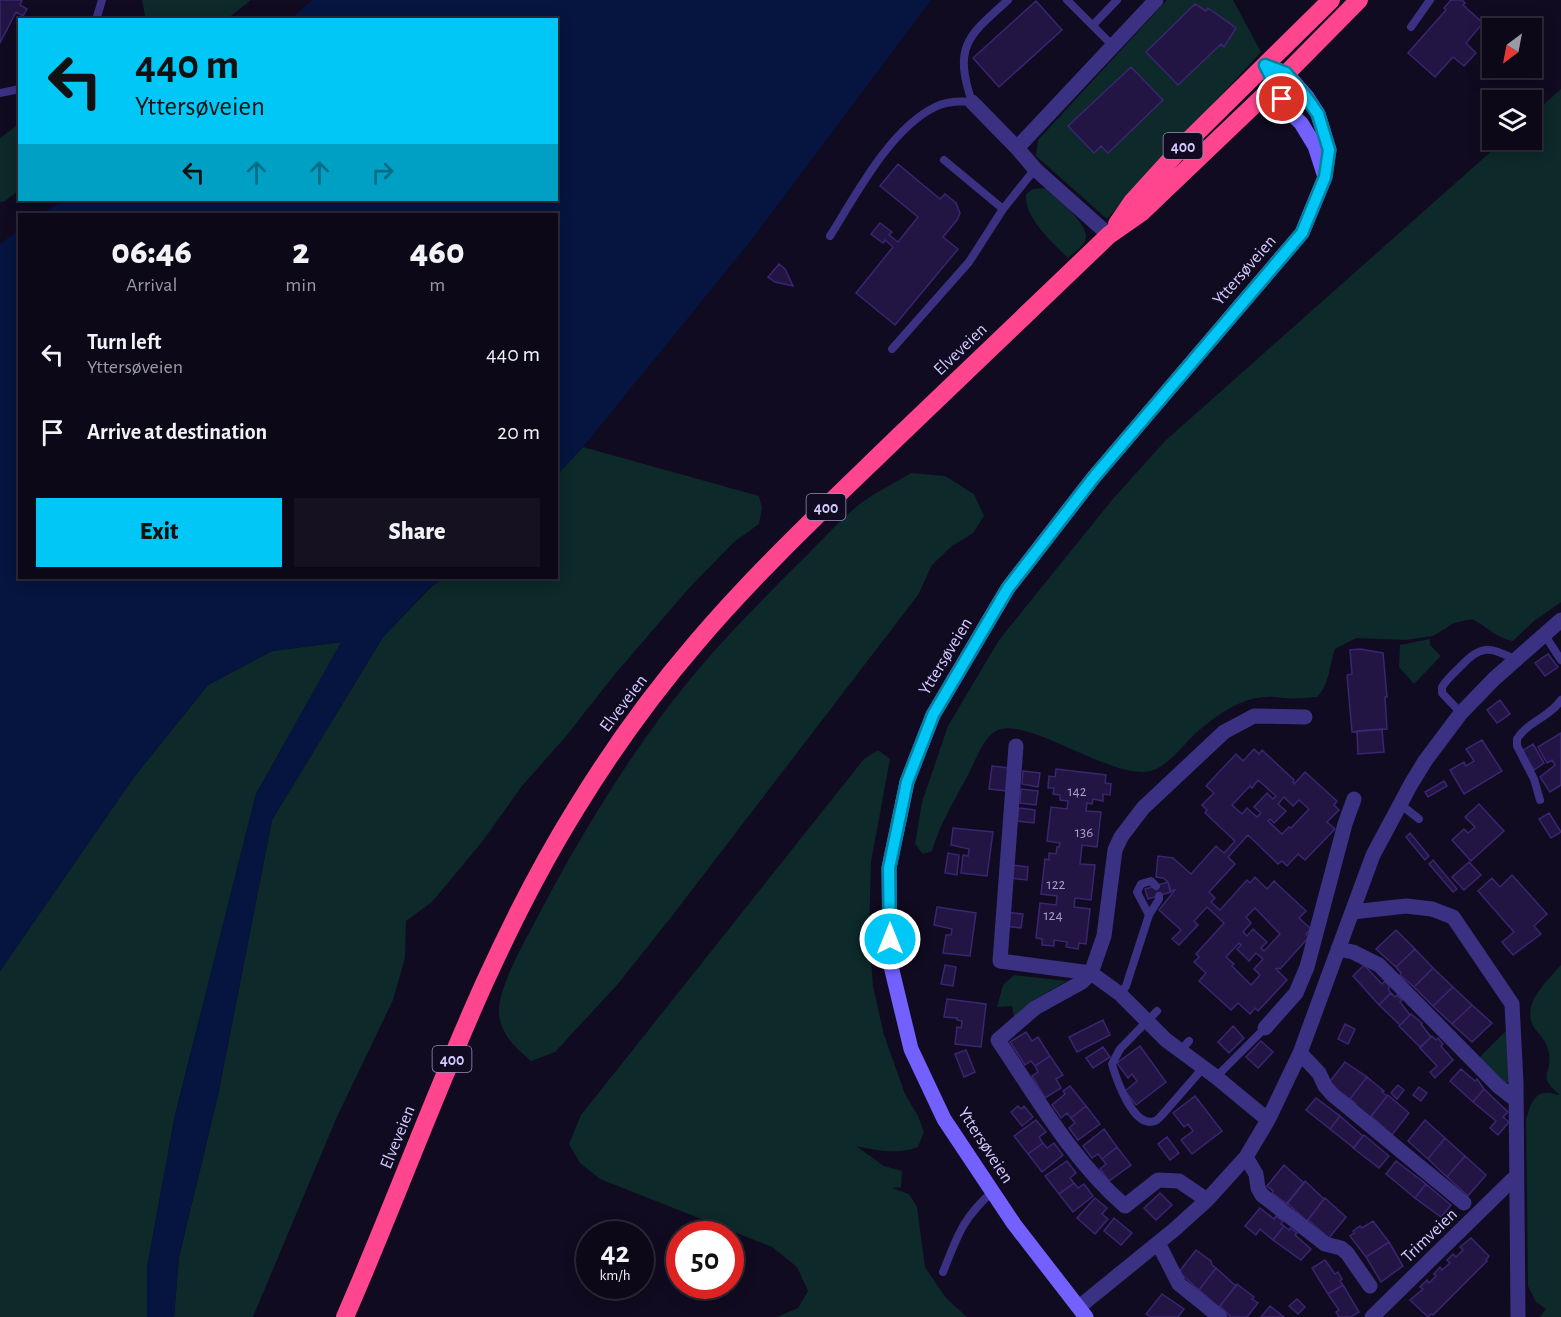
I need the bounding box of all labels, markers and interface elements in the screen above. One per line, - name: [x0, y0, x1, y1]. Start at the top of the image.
- north arrow: [1482, 18, 1542, 78]
- map controls: [1482, 18, 1542, 150]
- icon: left: [36, 42, 114, 120]
- text: 440 m: [135, 44, 239, 86]
- pin: [1256, 73, 1307, 124]
- icon: arrive: [1265, 82, 1298, 115]
- button: layers: [1482, 90, 1542, 150]
- text: Yttersøveien: [135, 93, 265, 120]
- road number: 400: [1164, 133, 1202, 159]
- icon: left: [177, 156, 210, 189]
- icon: ahead: [240, 156, 273, 189]
- icon: ahead: [303, 156, 336, 189]
- icon: right: [366, 156, 399, 189]
- street label: Yttersøveien: [1210, 232, 1280, 309]
- text: 06:46: [111, 234, 192, 270]
- text: 2: [292, 234, 310, 270]
- text: 460: [410, 234, 465, 270]
- text: Arrival: [126, 275, 177, 295]
- text: min: [285, 275, 316, 295]
- text: m: [429, 275, 445, 295]
- street label: Elveveien: [931, 320, 991, 379]
- text: Turn left: [87, 331, 161, 353]
- icon: left: [36, 338, 69, 371]
- text: 440 m: [486, 343, 540, 365]
- text: Yttersøveien: [87, 357, 183, 377]
- icon: arrive: [36, 416, 69, 449]
- text: Arrive at destination: [87, 421, 267, 443]
- text: 20 m: [497, 421, 540, 443]
- road number: 400: [806, 494, 846, 520]
- button: Exit: [36, 498, 282, 567]
- button: Share: [294, 498, 540, 567]
- street label: Yttersøveien: [916, 615, 976, 698]
- street label: Elveveien: [597, 672, 651, 736]
- house number: 142: [1067, 784, 1087, 799]
- house number: 136: [1075, 825, 1093, 840]
- house number: 122: [1047, 877, 1066, 892]
- position arrow: [858, 907, 922, 971]
- house number: 124: [1043, 908, 1063, 923]
- road number: 400: [432, 1046, 472, 1072]
- street label: Elveveien: [377, 1103, 419, 1172]
- street label: Yttersøveien: [954, 1104, 1016, 1187]
- street label: Trimveien: [1398, 1205, 1461, 1266]
- speed limit sign: 50: [666, 1221, 744, 1299]
- text: 42: [600, 1238, 630, 1268]
- text: km/h: [600, 1268, 630, 1283]

